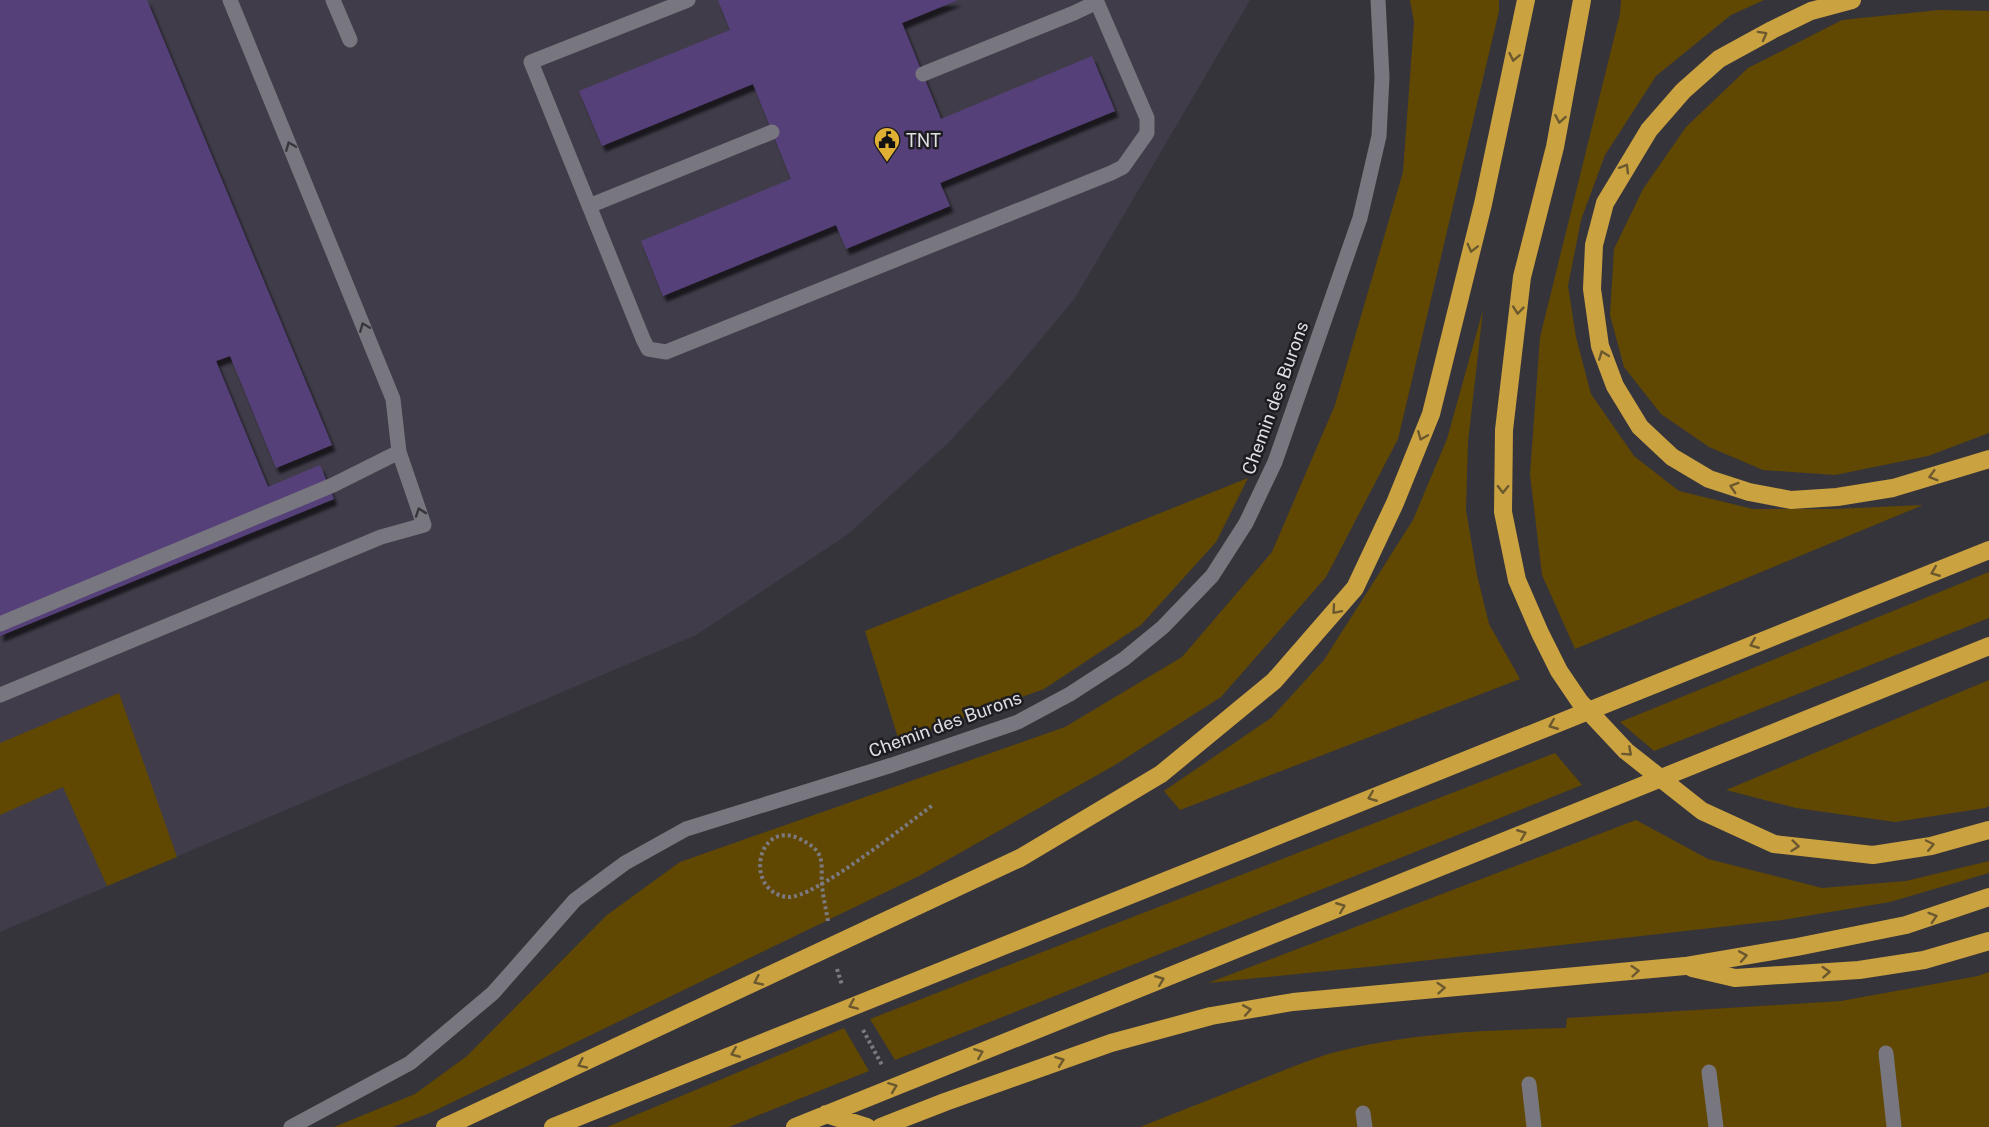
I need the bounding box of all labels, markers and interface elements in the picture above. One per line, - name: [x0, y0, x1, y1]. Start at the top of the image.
- one-way arrow: [1757, 31, 1767, 42]
- one-way arrow: [1508, 52, 1521, 62]
- one-way arrow: [1554, 114, 1567, 124]
- public building icon: TNT: [872, 125, 902, 163]
- place label: TNT: [906, 130, 941, 151]
- one-way arrow: [285, 141, 297, 152]
- one-way arrow: [1618, 164, 1630, 174]
- one-way arrow: [1467, 242, 1480, 252]
- one-way arrow: [1512, 305, 1525, 314]
- street label: Chemin des Burons: [1238, 319, 1312, 477]
- one-way arrow: [359, 322, 371, 333]
- one-way arrow: [1598, 350, 1610, 361]
- one-way arrow: [1417, 430, 1429, 441]
- one-way arrow: [1928, 469, 1939, 481]
- one-way arrow: [1729, 482, 1740, 494]
- one-way arrow: [1497, 484, 1510, 493]
- one-way arrow: [414, 507, 427, 518]
- one-way arrow: [1930, 565, 1941, 577]
- one-way arrow: [1332, 603, 1343, 614]
- one-way arrow: [1749, 637, 1760, 649]
- street label: Chemin des Burons: [866, 687, 1024, 761]
- one-way arrow: [1549, 718, 1560, 730]
- one-way arrow: [1622, 745, 1632, 756]
- one-way arrow: [1367, 790, 1378, 802]
- one-way arrow: [1516, 829, 1527, 841]
- one-way arrow: [1791, 839, 1800, 852]
- one-way arrow: [1925, 840, 1935, 853]
- one-way arrow: [1335, 902, 1346, 914]
- one-way arrow: [1927, 911, 1938, 924]
- one-way arrow: [1737, 950, 1747, 963]
- one-way arrow: [1631, 965, 1640, 978]
- one-way arrow: [1821, 966, 1830, 979]
- one-way arrow: [754, 973, 765, 985]
- one-way arrow: [1154, 975, 1165, 987]
- one-way arrow: [1436, 982, 1445, 995]
- one-way arrow: [848, 998, 859, 1010]
- one-way arrow: [1242, 1004, 1252, 1017]
- one-way arrow: [730, 1046, 740, 1059]
- one-way arrow: [973, 1048, 984, 1060]
- one-way arrow: [1054, 1056, 1064, 1069]
- one-way arrow: [578, 1057, 589, 1069]
- one-way arrow: [887, 1082, 898, 1095]

